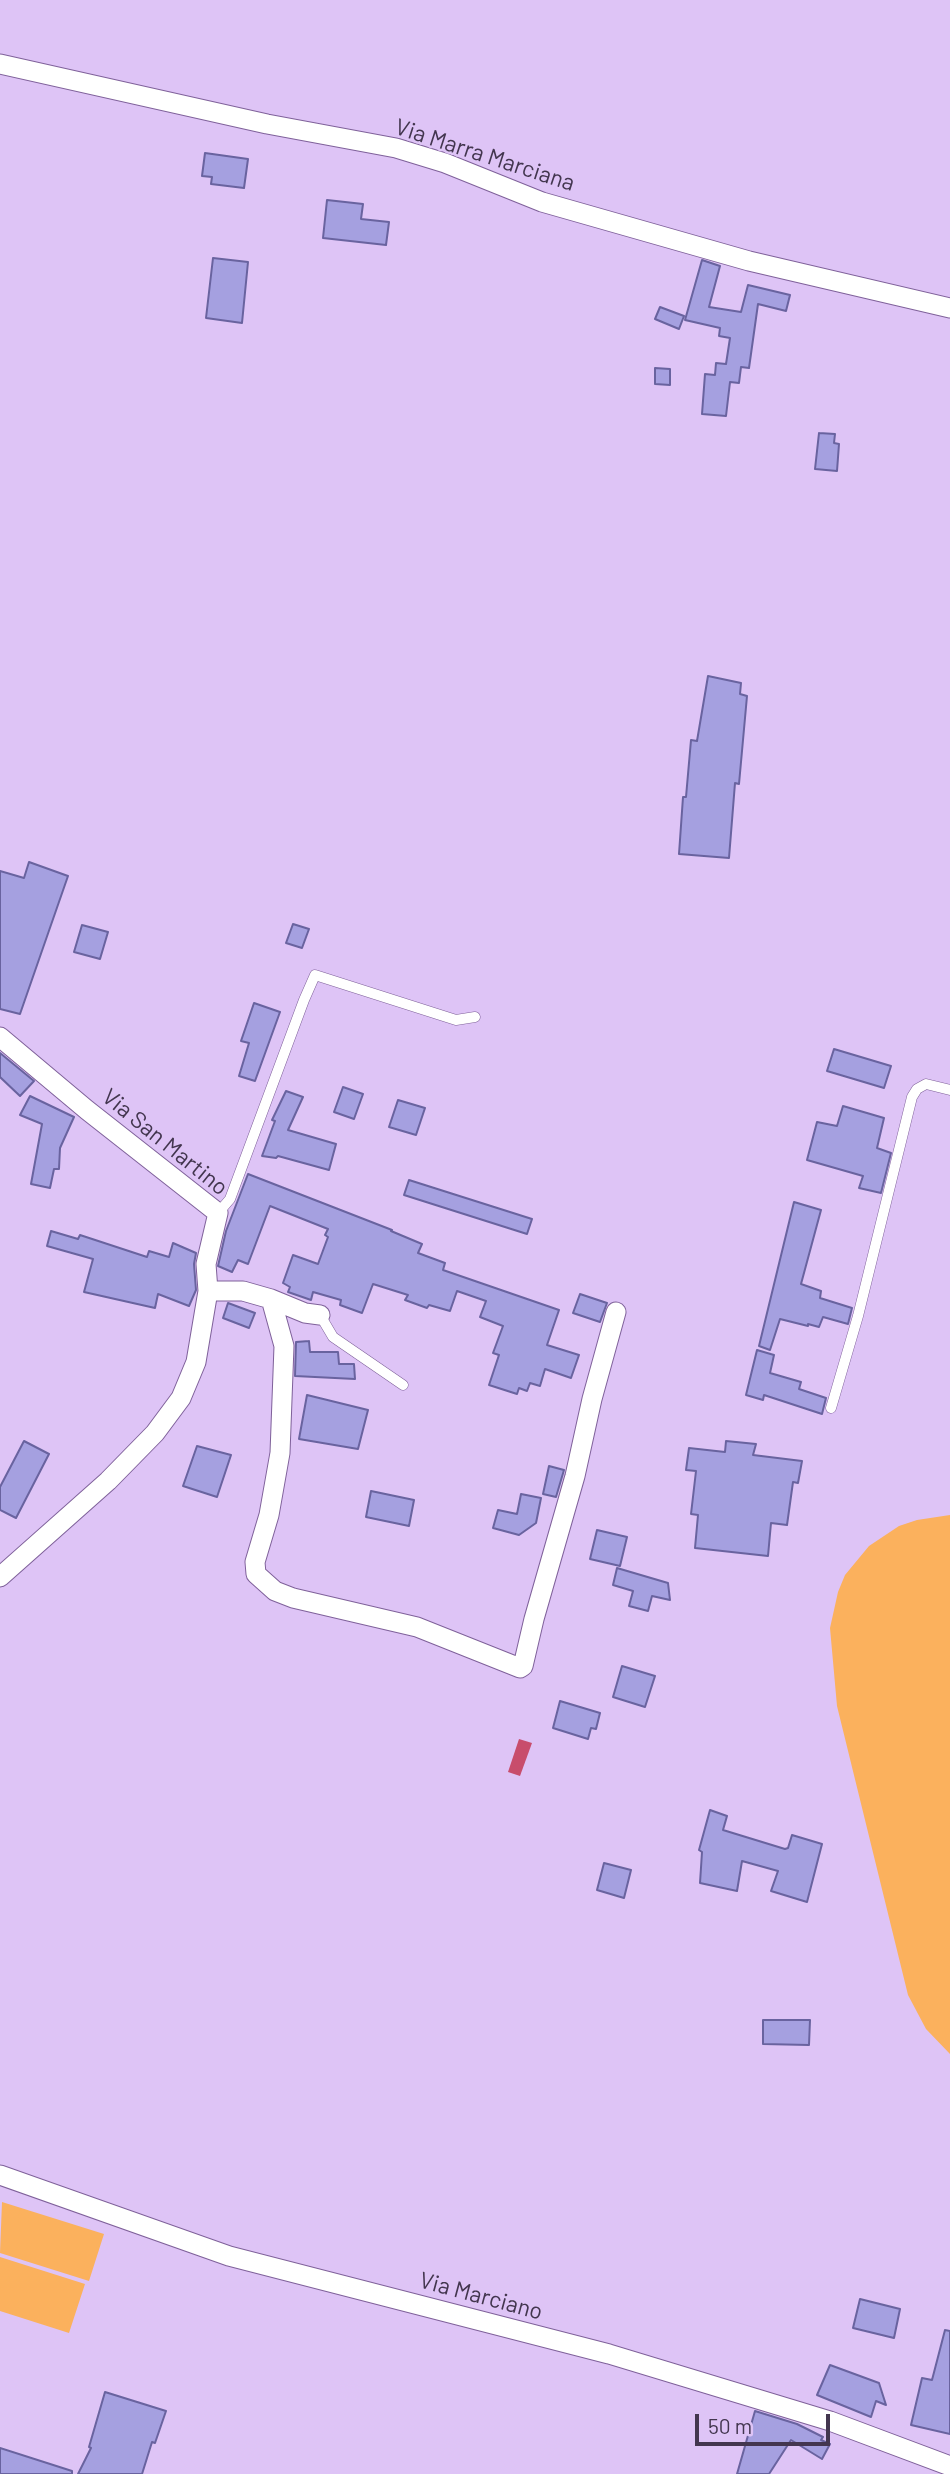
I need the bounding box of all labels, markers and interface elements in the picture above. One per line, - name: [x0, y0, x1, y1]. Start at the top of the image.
- street label: Via Marra Marciana: [392, 113, 578, 197]
- street label: Via San Martino: [97, 1083, 233, 1201]
- street label: Via Marciano: [416, 2266, 546, 2326]
- scale bar: [698, 2400, 833, 2444]
- text: 50 m: [708, 2413, 752, 2438]

